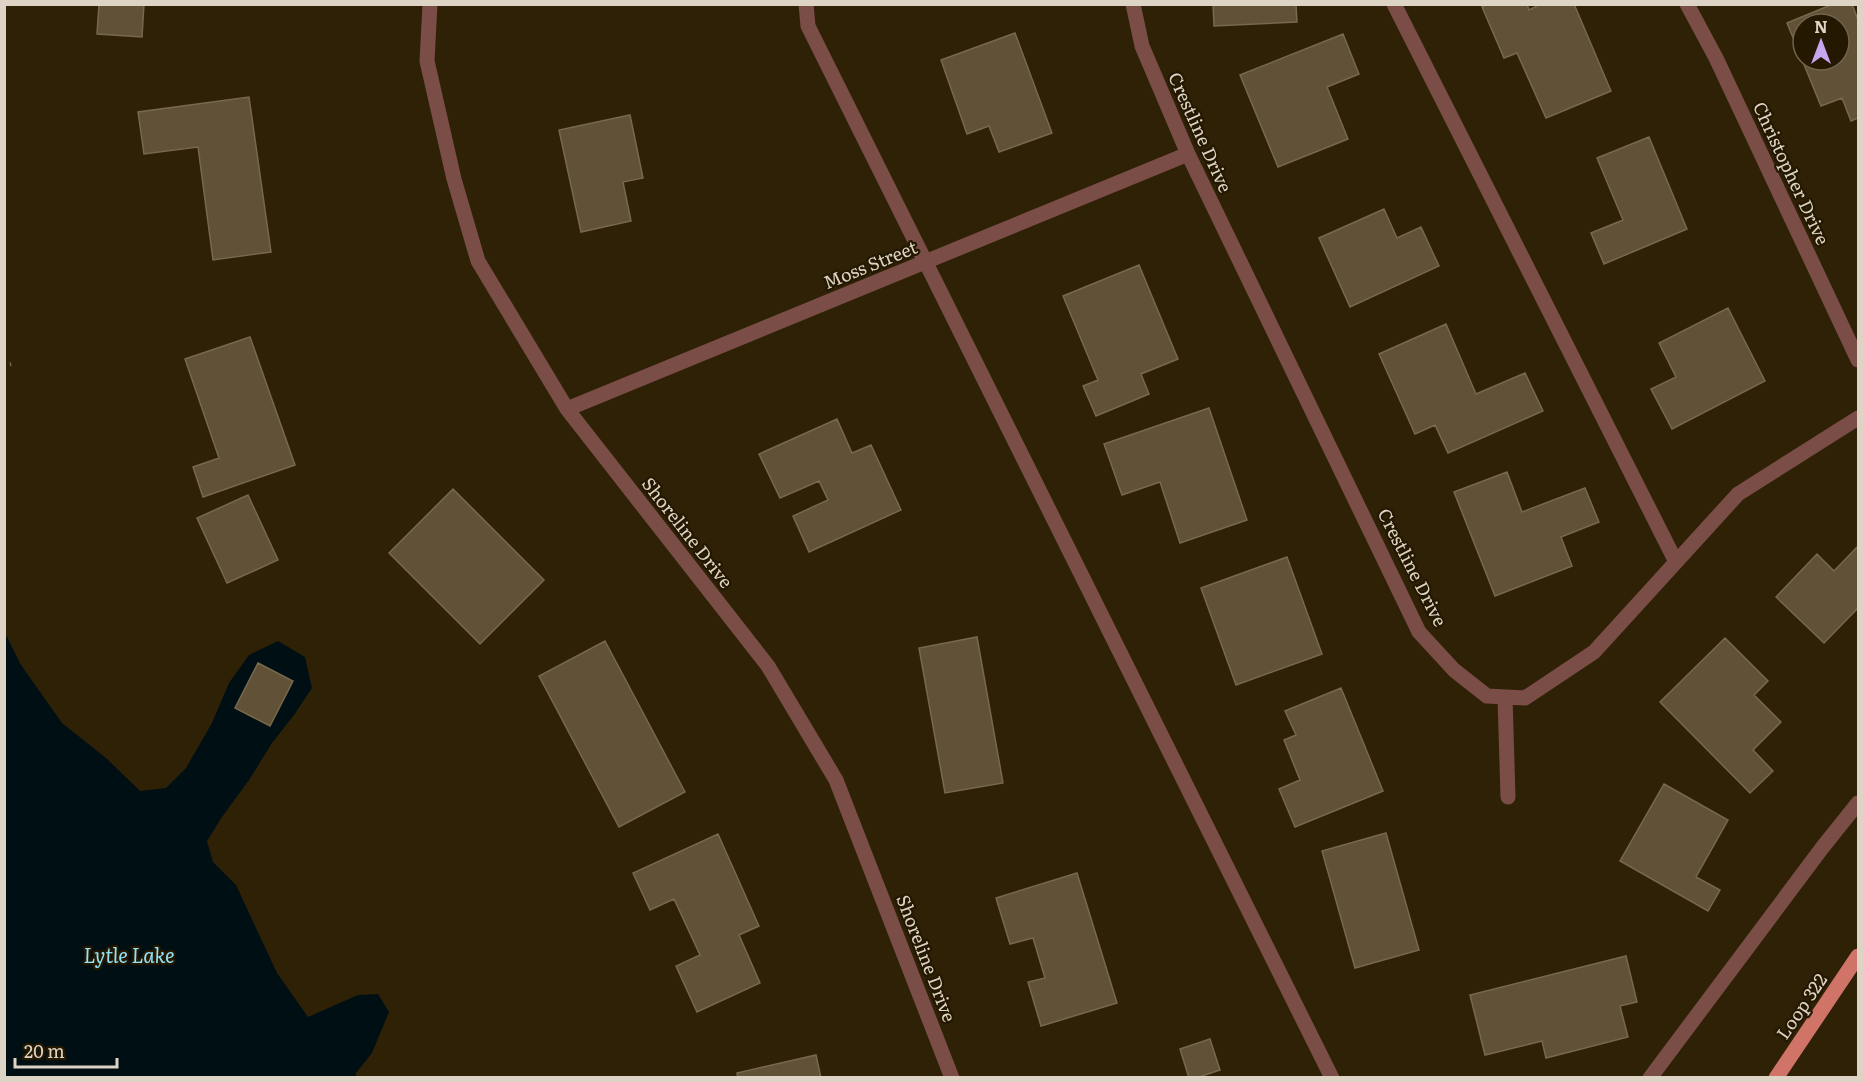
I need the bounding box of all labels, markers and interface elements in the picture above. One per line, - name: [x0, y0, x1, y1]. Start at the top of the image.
- north arrow: [1791, 12, 1851, 72]
- text: N: [1814, 14, 1828, 38]
- street label: Crestline Drive: [1162, 67, 1240, 197]
- street label: Christopher Drive: [1747, 97, 1837, 249]
- street label: Moss Street: [819, 233, 922, 295]
- street label: Shoreline Drive: [636, 471, 740, 593]
- street label: Crestline Drive: [1372, 503, 1454, 631]
- street label: Shoreline Drive: [890, 890, 964, 1026]
- water label: Lytle Lake: [84, 939, 174, 969]
- street label: Loop 322: [1769, 968, 1833, 1044]
- scale bar: [15, 1031, 117, 1069]
- text: 20 m: [24, 1037, 65, 1064]

